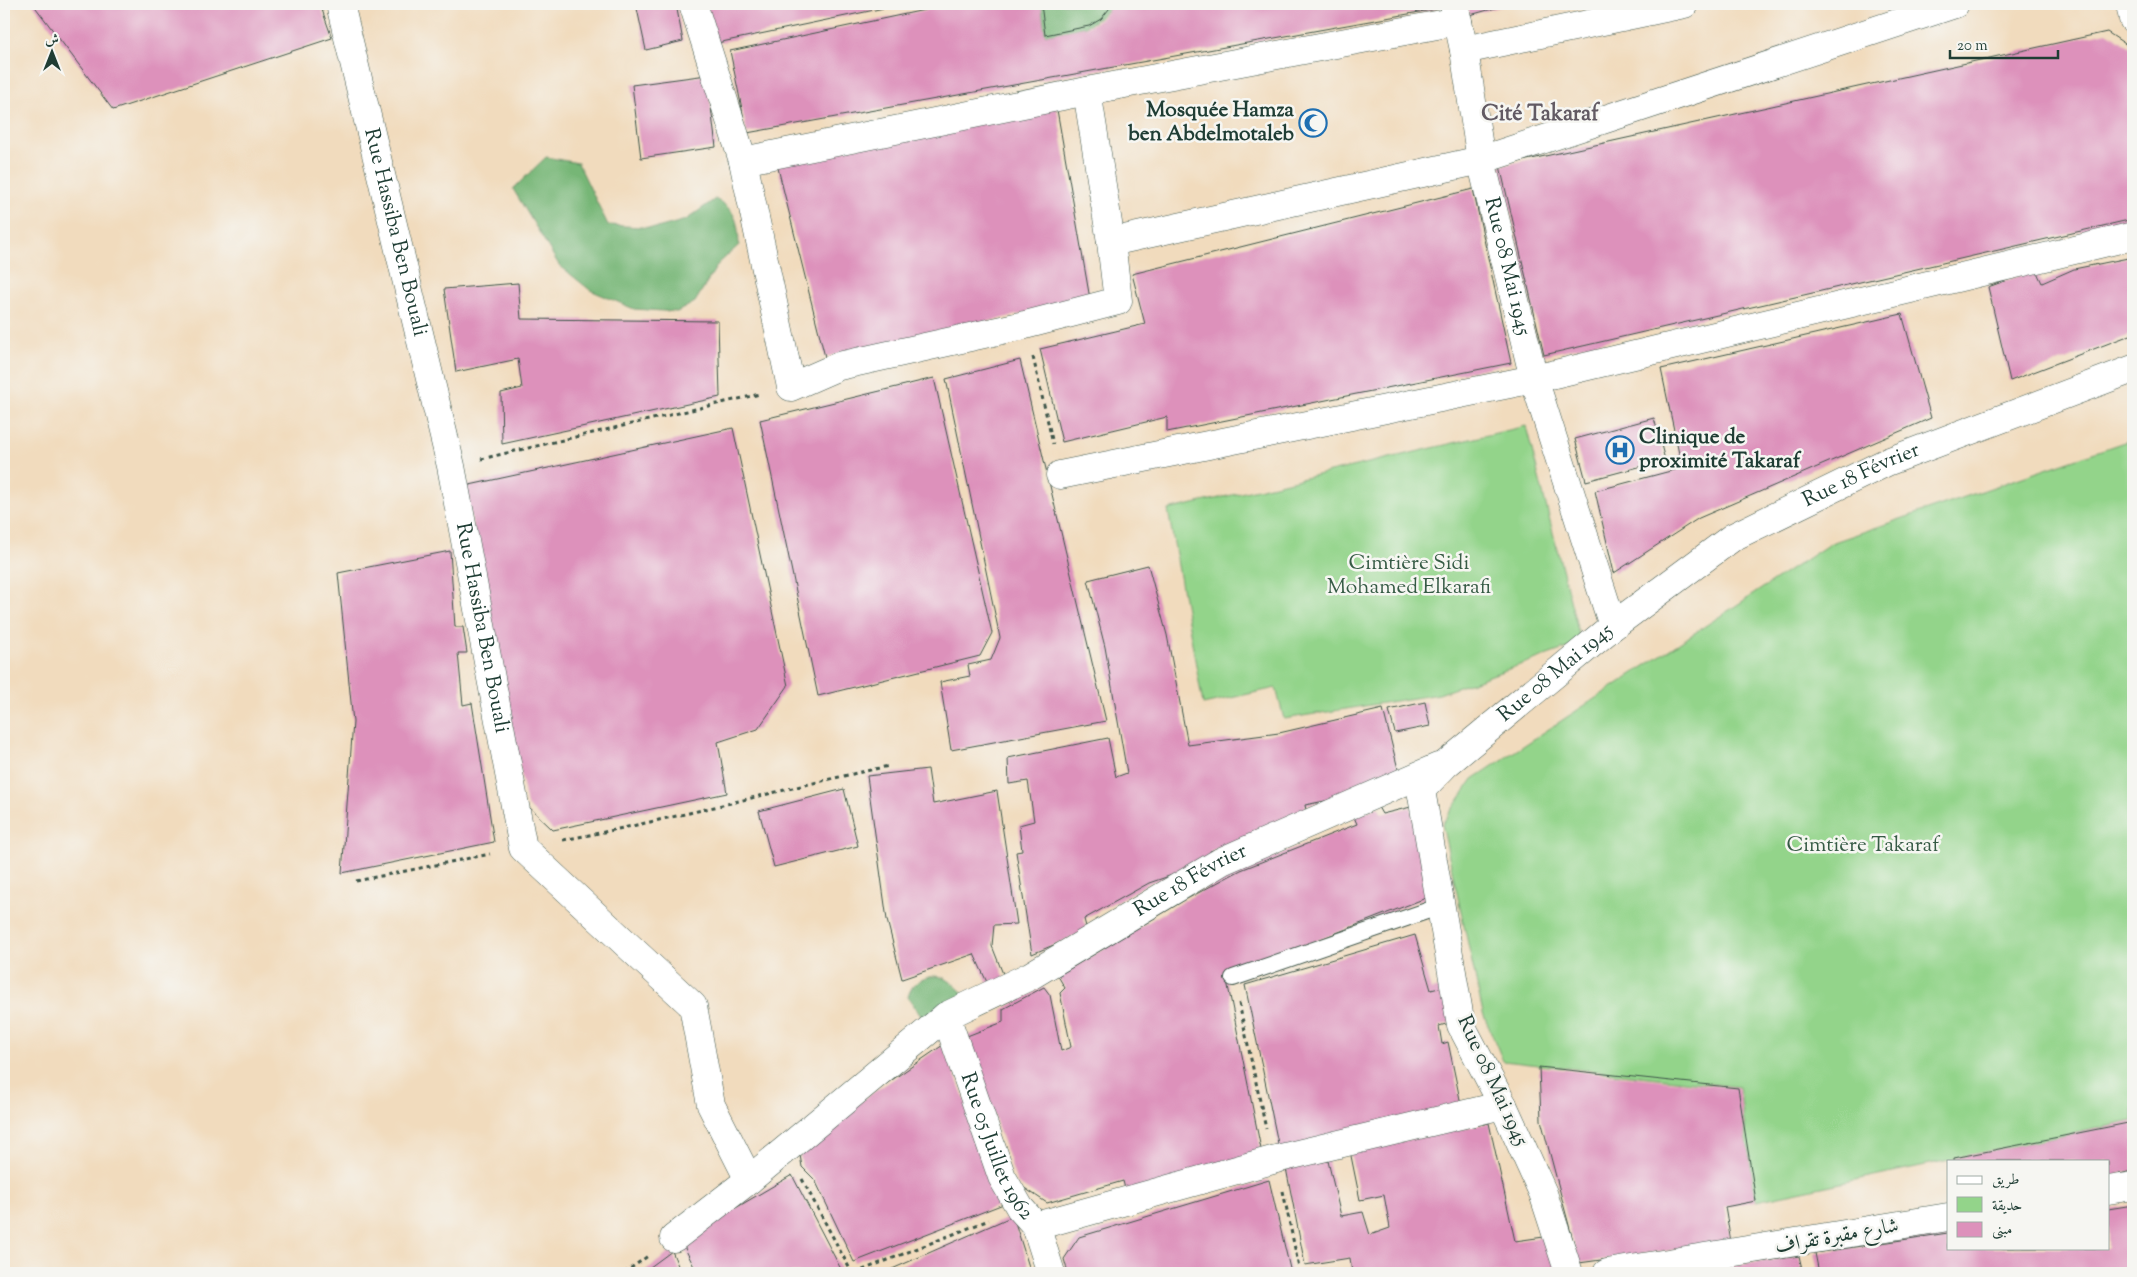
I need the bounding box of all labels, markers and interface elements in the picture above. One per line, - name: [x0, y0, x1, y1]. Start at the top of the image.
- north arrow: [28, 28, 78, 78]
- scale bar: [1950, 28, 2057, 60]
- text: ش: [45, 31, 59, 51]
- text: 20 m: [1957, 36, 1988, 57]
- place label: Mosquée Hamza ben Abdelmotaleb: [1127, 96, 1295, 150]
- district label: Cité Takaraf: [1481, 99, 1600, 131]
- mosque icon: Mosquée Hamza ben Abdelmotaleb: [1298, 108, 1328, 138]
- street label: Rue Hassiba Ben Bouali: [355, 125, 434, 340]
- street label: Rue 08 Mai 1945: [1476, 194, 1538, 339]
- place label: Clinique de proximité Takaraf: [1639, 423, 1802, 477]
- hospital icon: Clinique de proximité Takaraf: [1605, 435, 1635, 465]
- street label: Rue 18 Février: [1798, 436, 1924, 516]
- street label: Rue Hassiba Ben Bouali: [447, 520, 516, 736]
- park label: Cimtière Sidi Mohamed Elkarafi: [1327, 549, 1491, 603]
- street label: Rue 08 Mai 1945: [1492, 617, 1620, 730]
- park label: Cimtière Takaraf: [1787, 831, 1941, 861]
- street label: Rue 18 Février: [1128, 837, 1252, 925]
- street label: Rue 08 Mai 1945: [1449, 1011, 1535, 1151]
- street label: Rue 05 Juillet 1962: [952, 1069, 1040, 1228]
- legend: [1947, 1160, 2110, 1250]
- text: طريق: [1992, 1170, 2019, 1191]
- text: حديقة: [1992, 1196, 2022, 1217]
- street label: شارع مقبرة تقراف: [1773, 1211, 1901, 1264]
- text: مبنى: [1992, 1220, 2012, 1241]

